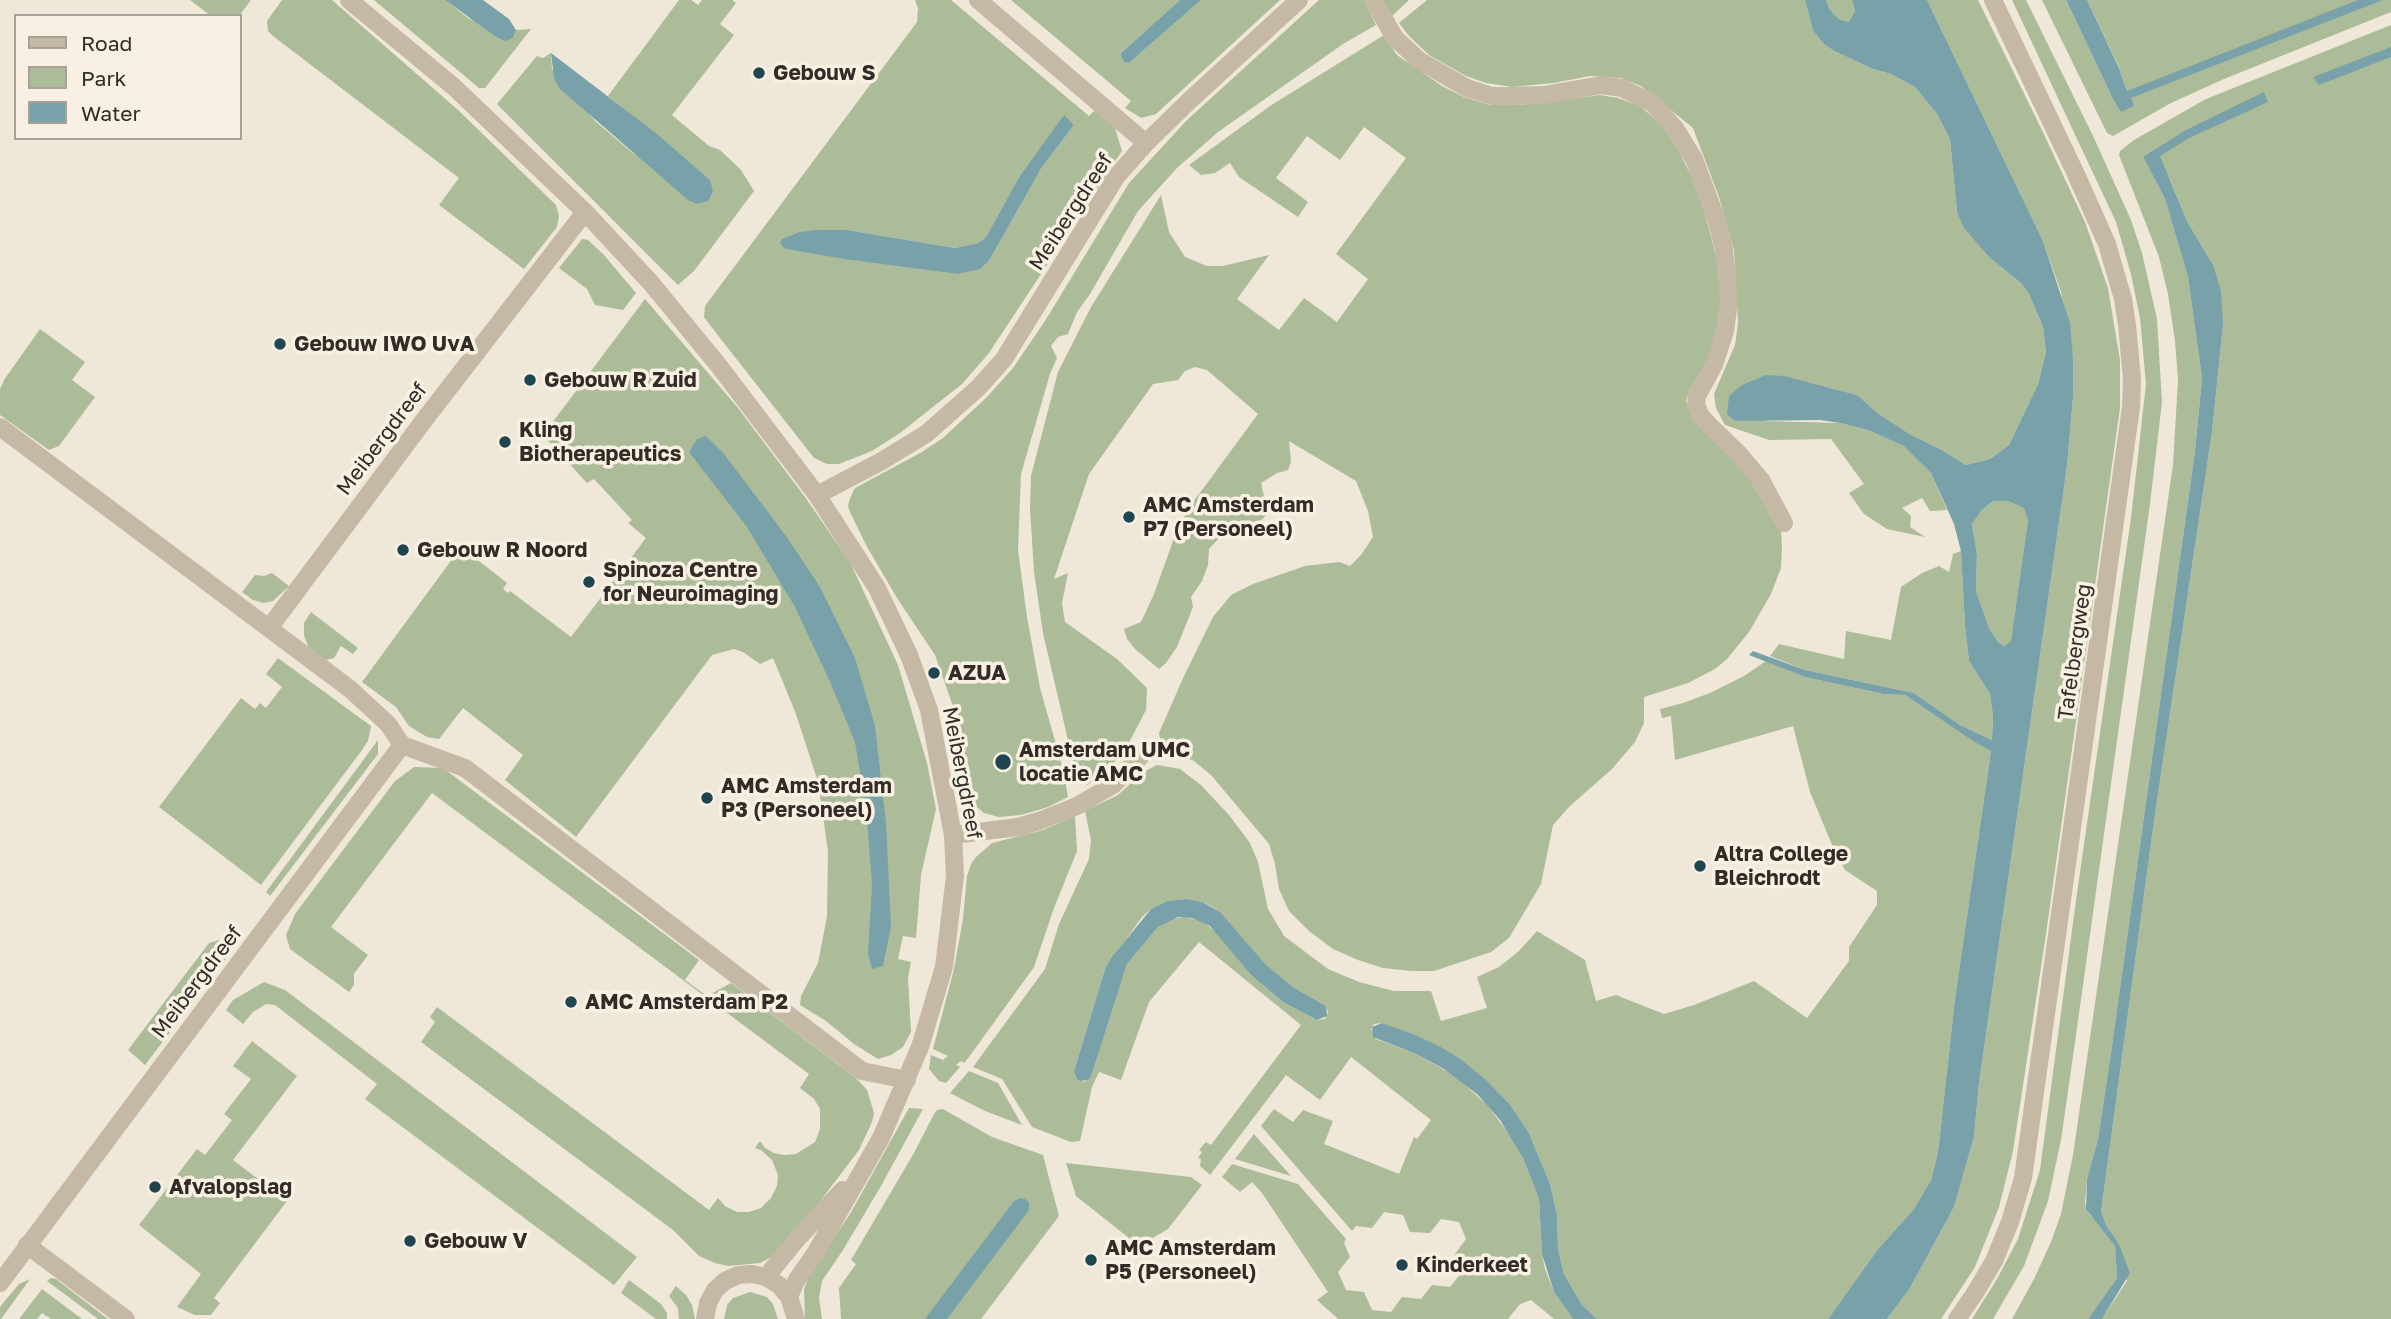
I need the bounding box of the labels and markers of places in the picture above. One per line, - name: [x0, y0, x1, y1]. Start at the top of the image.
- place label: Gebouw S: [773, 60, 876, 86]
- marker: Gebouw S: [751, 65, 767, 81]
- place label: Gebouw IWO UvA: [294, 331, 475, 357]
- marker: Gebouw IWO UvA: [272, 336, 288, 352]
- place label: Gebouw R Zuid: [544, 367, 697, 393]
- marker: Gebouw R Zuid: [522, 372, 538, 388]
- place label: Kling Biotherapeutics: [519, 417, 681, 467]
- marker: Kling Biotherapeutics: [497, 434, 513, 450]
- place label: AMC Amsterdam P7 (Personeel): [1143, 492, 1314, 542]
- marker: AMC Amsterdam P7 (Personeel): [1121, 509, 1137, 525]
- place label: Gebouw R Noord: [417, 537, 587, 563]
- marker: Gebouw R Noord: [395, 542, 411, 558]
- place label: Spinoza Centre for Neuroimaging: [603, 557, 779, 607]
- marker: Spinoza Centre for Neuroimaging: [581, 574, 597, 590]
- place label: AZUA: [948, 660, 1006, 686]
- marker: AZUA: [926, 665, 942, 681]
- place label: Amsterdam UMC locatie AMC: [1019, 737, 1190, 787]
- marker: Amsterdam UMC locatie AMC: [993, 752, 1013, 772]
- place label: AMC Amsterdam P3 (Personeel): [721, 773, 892, 823]
- marker: AMC Amsterdam P3 (Personeel): [699, 790, 715, 806]
- place label: Altra College Bleichrodt: [1714, 841, 1848, 891]
- marker: Altra College Bleichrodt: [1692, 858, 1708, 874]
- place label: AMC Amsterdam P2: [585, 989, 788, 1015]
- marker: AMC Amsterdam P2: [563, 994, 579, 1010]
- place label: Afvalopslag: [169, 1174, 292, 1200]
- marker: Afvalopslag: [147, 1179, 163, 1195]
- place label: Gebouw V: [424, 1228, 527, 1254]
- marker: Gebouw V: [402, 1233, 418, 1249]
- place label: AMC Amsterdam P5 (Personeel): [1105, 1235, 1276, 1285]
- marker: AMC Amsterdam P5 (Personeel): [1083, 1252, 1099, 1268]
- place label: Kinderkeet: [1416, 1252, 1528, 1278]
- marker: Kinderkeet: [1394, 1257, 1410, 1273]

